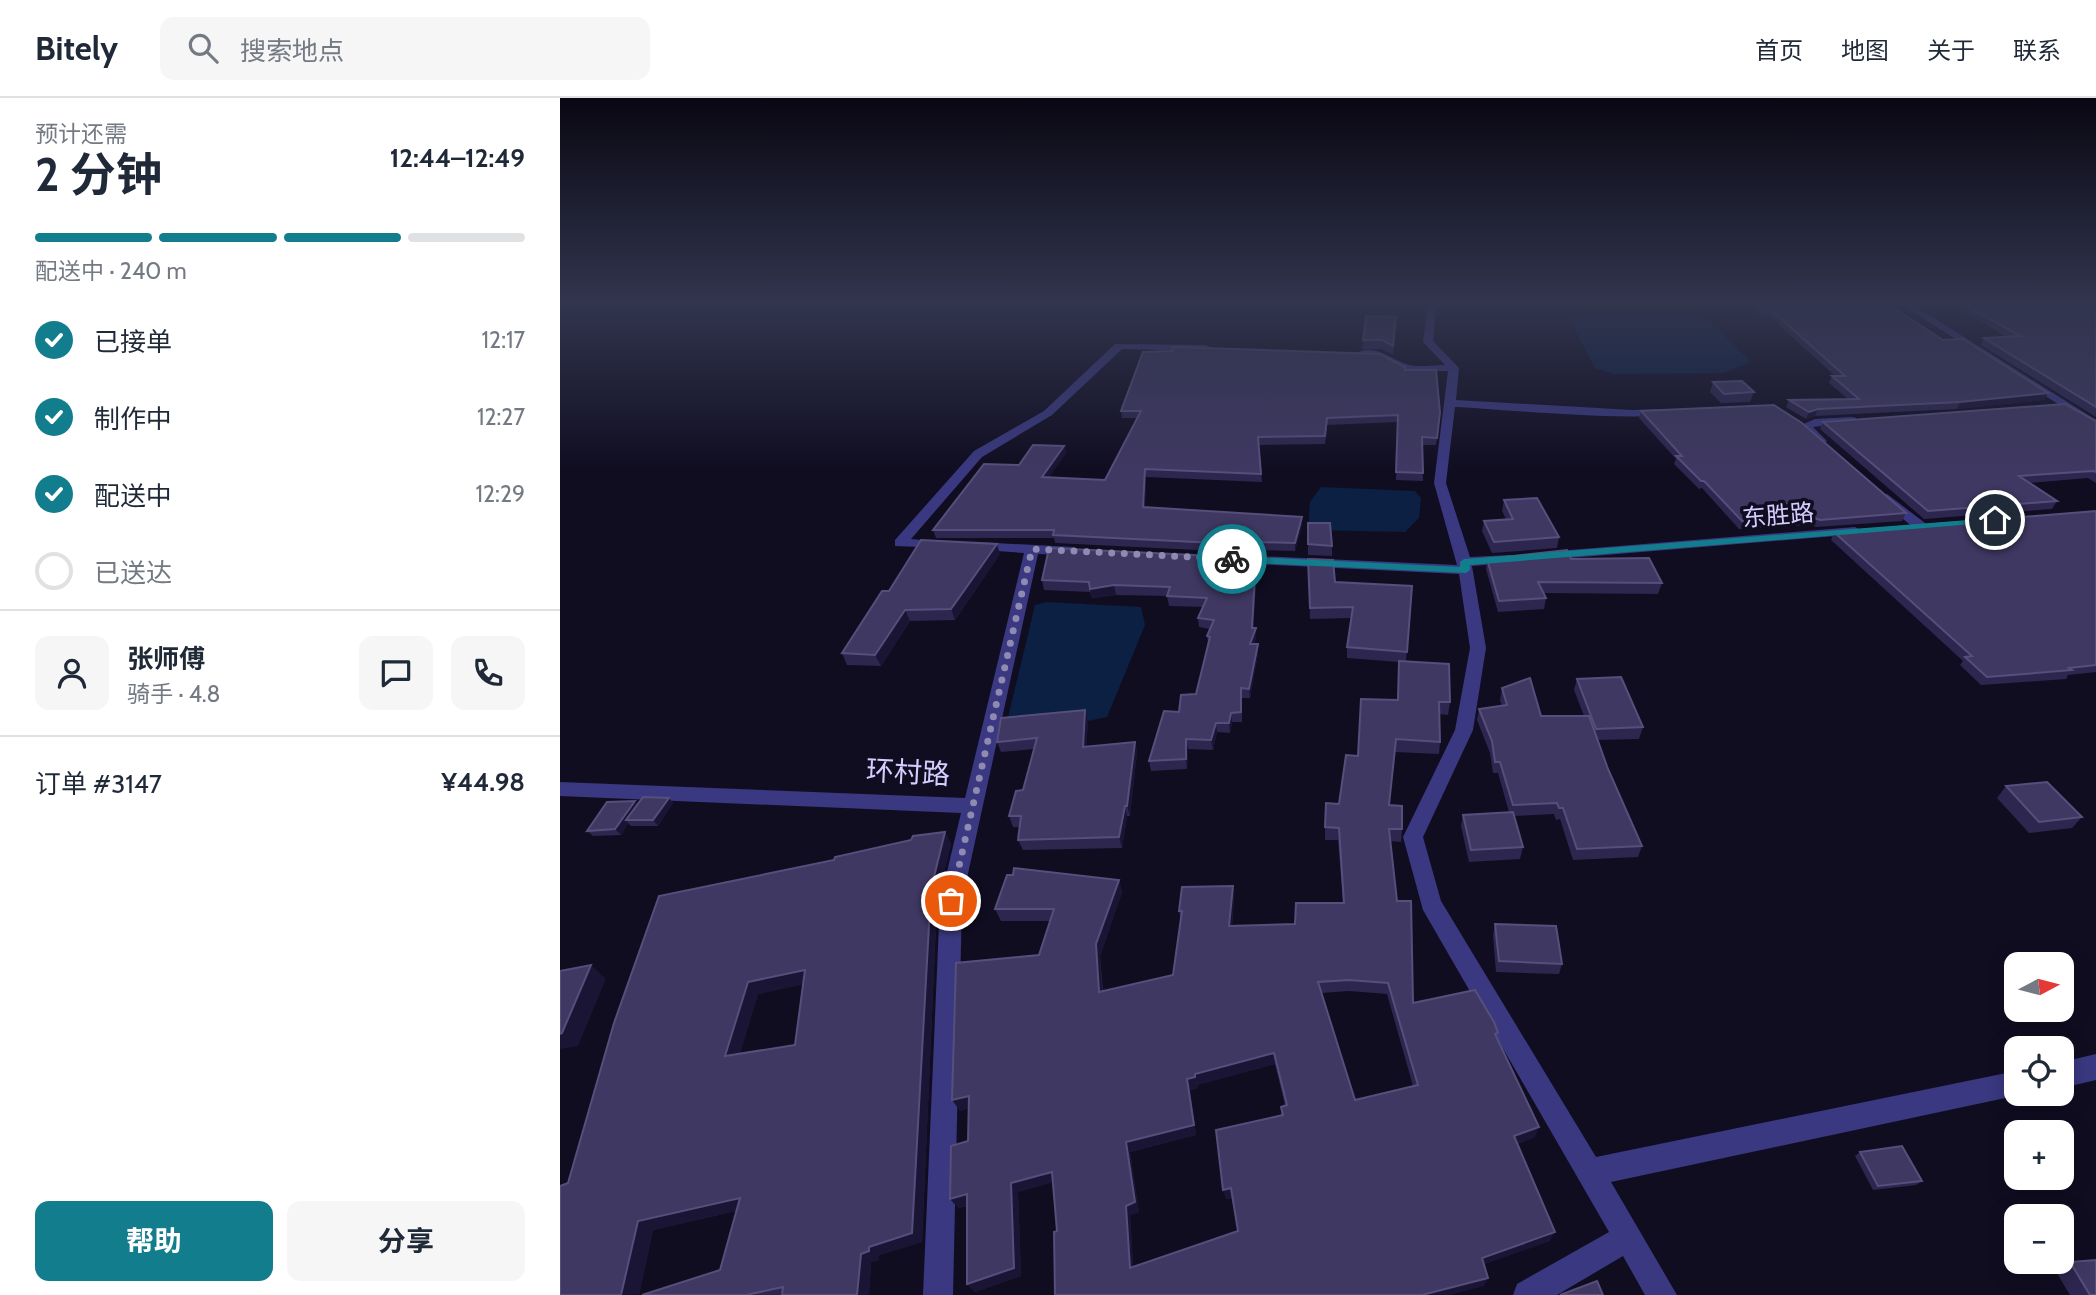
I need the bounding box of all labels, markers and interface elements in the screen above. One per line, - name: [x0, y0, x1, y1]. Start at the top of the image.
- search box: [160, 17, 650, 80]
- text: Bitely: [35, 28, 118, 68]
- icon: search: [184, 29, 222, 67]
- text: 搜索地点: [240, 35, 344, 67]
- text: 首页: [1755, 36, 1803, 65]
- text: 地图: [1841, 36, 1889, 65]
- text: 关于: [1927, 36, 1975, 65]
- text: 联系: [2013, 36, 2061, 65]
- text: 预计还需: [35, 120, 127, 148]
- text: 12:44–12:49: [390, 142, 525, 174]
- text: 2 分钟: [35, 147, 162, 203]
- text: 配送中 · 240 m: [35, 257, 187, 285]
- icon: check: [35, 321, 73, 359]
- text: 已接单: [94, 326, 172, 358]
- text: 12:17: [482, 326, 525, 354]
- icon: check: [35, 398, 73, 436]
- text: 制作中: [94, 403, 172, 435]
- text: 12:27: [477, 403, 525, 431]
- icon: check: [35, 475, 73, 513]
- text: 配送中: [94, 480, 172, 512]
- text: 12:29: [476, 480, 525, 508]
- pin: [1965, 490, 2025, 550]
- street label: 东胜路: [1741, 497, 1815, 533]
- icon: home: [1976, 501, 2014, 539]
- courier: [1197, 524, 1267, 594]
- icon: bike: [1213, 540, 1251, 578]
- text: 已送达: [94, 557, 172, 589]
- button: person: [35, 636, 109, 710]
- button: chat: [359, 636, 433, 710]
- button: phone: [451, 636, 525, 710]
- text: 张师傅: [127, 643, 205, 675]
- text: 骑手 · 4.8: [127, 680, 221, 708]
- street label: 环村路: [865, 753, 951, 791]
- text: ¥44.98: [441, 766, 525, 798]
- text: 订单 #3147: [35, 768, 162, 800]
- pin: [921, 871, 981, 931]
- icon: bag: [932, 882, 970, 920]
- north arrow: [2004, 952, 2074, 1022]
- map controls: [2004, 952, 2074, 1274]
- button: locate: [2004, 1036, 2074, 1106]
- button: +: [2004, 1120, 2074, 1190]
- button: 帮助: [35, 1201, 273, 1281]
- button: 分享: [287, 1201, 525, 1281]
- button: −: [2004, 1204, 2074, 1274]

